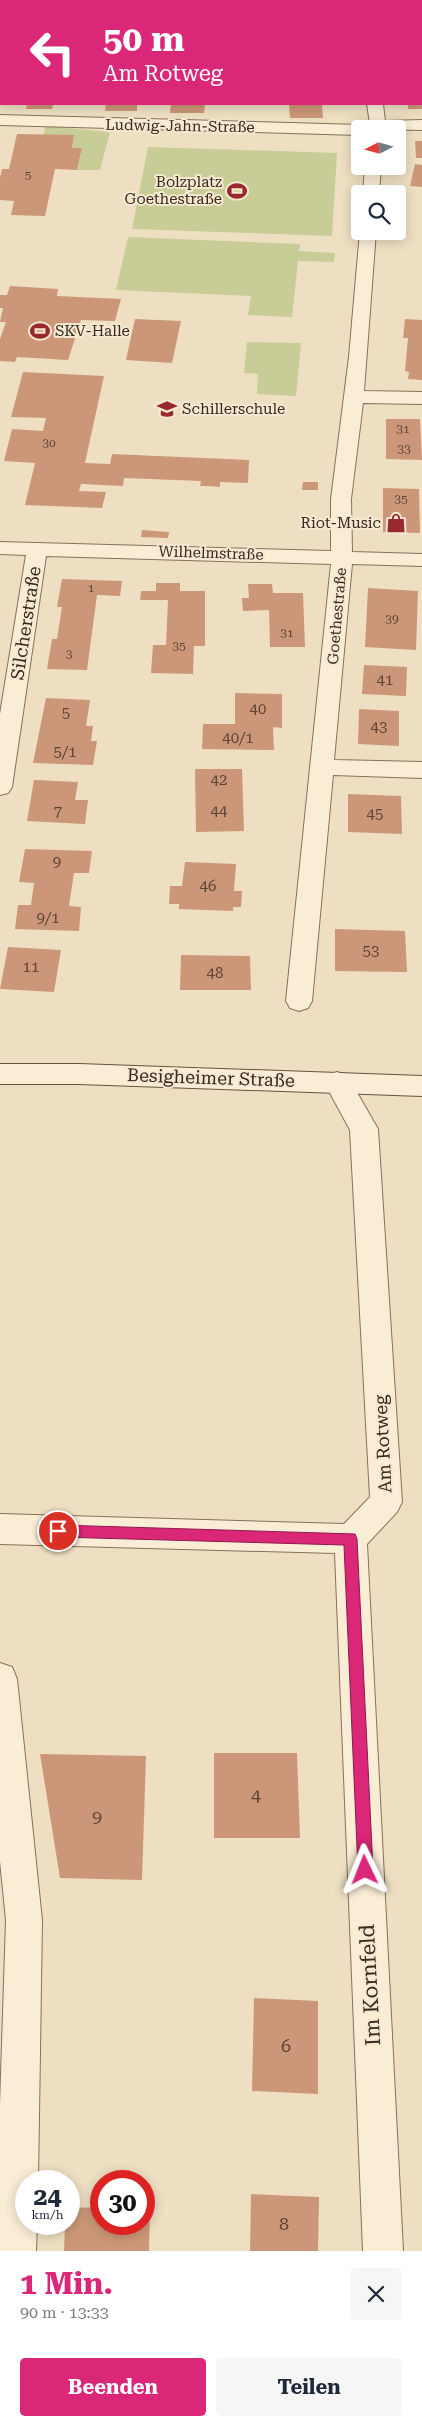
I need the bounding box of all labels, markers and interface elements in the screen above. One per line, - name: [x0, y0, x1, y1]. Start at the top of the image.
- text: 50 m: [103, 19, 185, 60]
- icon: left: [20, 20, 85, 85]
- text: Am Rotweg: [103, 61, 223, 86]
- street label: Ludwig-Jahn-Straße: [105, 116, 255, 136]
- north arrow: [351, 120, 406, 175]
- map controls: [351, 120, 406, 240]
- house number: 5: [25, 168, 32, 182]
- place label: Bolzplatz Goethestraße: [125, 173, 222, 208]
- sports icon: Bolzplatz Goethestraße: [226, 180, 248, 202]
- button: search: [351, 185, 406, 240]
- sports icon: SKV-Halle: [29, 320, 51, 342]
- place label: SKV-Halle: [55, 322, 130, 340]
- school or university icon: Schillerschule: [156, 398, 178, 420]
- place label: Schillerschule: [182, 400, 285, 418]
- house number: 31: [396, 422, 410, 436]
- house number: 30: [42, 436, 56, 450]
- house number: 33: [397, 442, 411, 456]
- house number: 35: [394, 492, 408, 506]
- shop icon: Riot-Music: [385, 512, 407, 534]
- place label: Riot-Music: [300, 514, 381, 532]
- street label: Wilhelmstraße: [158, 542, 264, 564]
- street label: Silcherstraße: [6, 564, 45, 681]
- street label: Goethestraße: [324, 567, 350, 665]
- house number: 1: [88, 581, 95, 595]
- house number: 39: [385, 612, 399, 626]
- house number: 31: [280, 626, 294, 640]
- house number: 35: [172, 639, 186, 653]
- house number: 3: [66, 647, 73, 661]
- house number: 41: [377, 671, 393, 689]
- house number: 40: [250, 700, 266, 718]
- house number: 5: [62, 704, 70, 722]
- house number: 43: [371, 718, 387, 736]
- house number: 40/1: [222, 729, 254, 747]
- house number: 5/1: [53, 743, 77, 761]
- house number: 42: [211, 771, 227, 789]
- house number: 7: [54, 802, 62, 820]
- house number: 44: [211, 802, 228, 820]
- house number: 45: [367, 805, 383, 823]
- house number: 9: [53, 853, 61, 871]
- house number: 46: [200, 877, 216, 895]
- house number: 9/1: [36, 909, 60, 927]
- house number: 53: [363, 942, 379, 960]
- house number: 11: [23, 958, 39, 976]
- house number: 48: [207, 964, 223, 982]
- street label: Besigheimer Straße: [127, 1064, 295, 1091]
- street label: Am Rotweg: [369, 1394, 396, 1494]
- pin: [37, 1510, 79, 1552]
- icon: arrive: [44, 1517, 72, 1545]
- house number: 4: [251, 1784, 261, 1805]
- house number: 9: [92, 1806, 102, 1827]
- position arrow: [338, 1843, 390, 1895]
- street label: Im Kornfeld: [355, 1923, 385, 2046]
- house number: 6: [281, 2035, 291, 2056]
- speed limit sign: 30: [90, 2170, 155, 2235]
- text: 24: [33, 2182, 62, 2211]
- text: km/h: [31, 2208, 64, 2222]
- house number: 8: [279, 2213, 289, 2234]
- text: 1 Min.: [20, 2266, 113, 2301]
- button: close: [350, 2268, 402, 2320]
- text: 90 m · 13:33: [20, 2303, 109, 2322]
- button: Beenden: [20, 2358, 206, 2416]
- button: Teilen: [216, 2358, 402, 2416]

